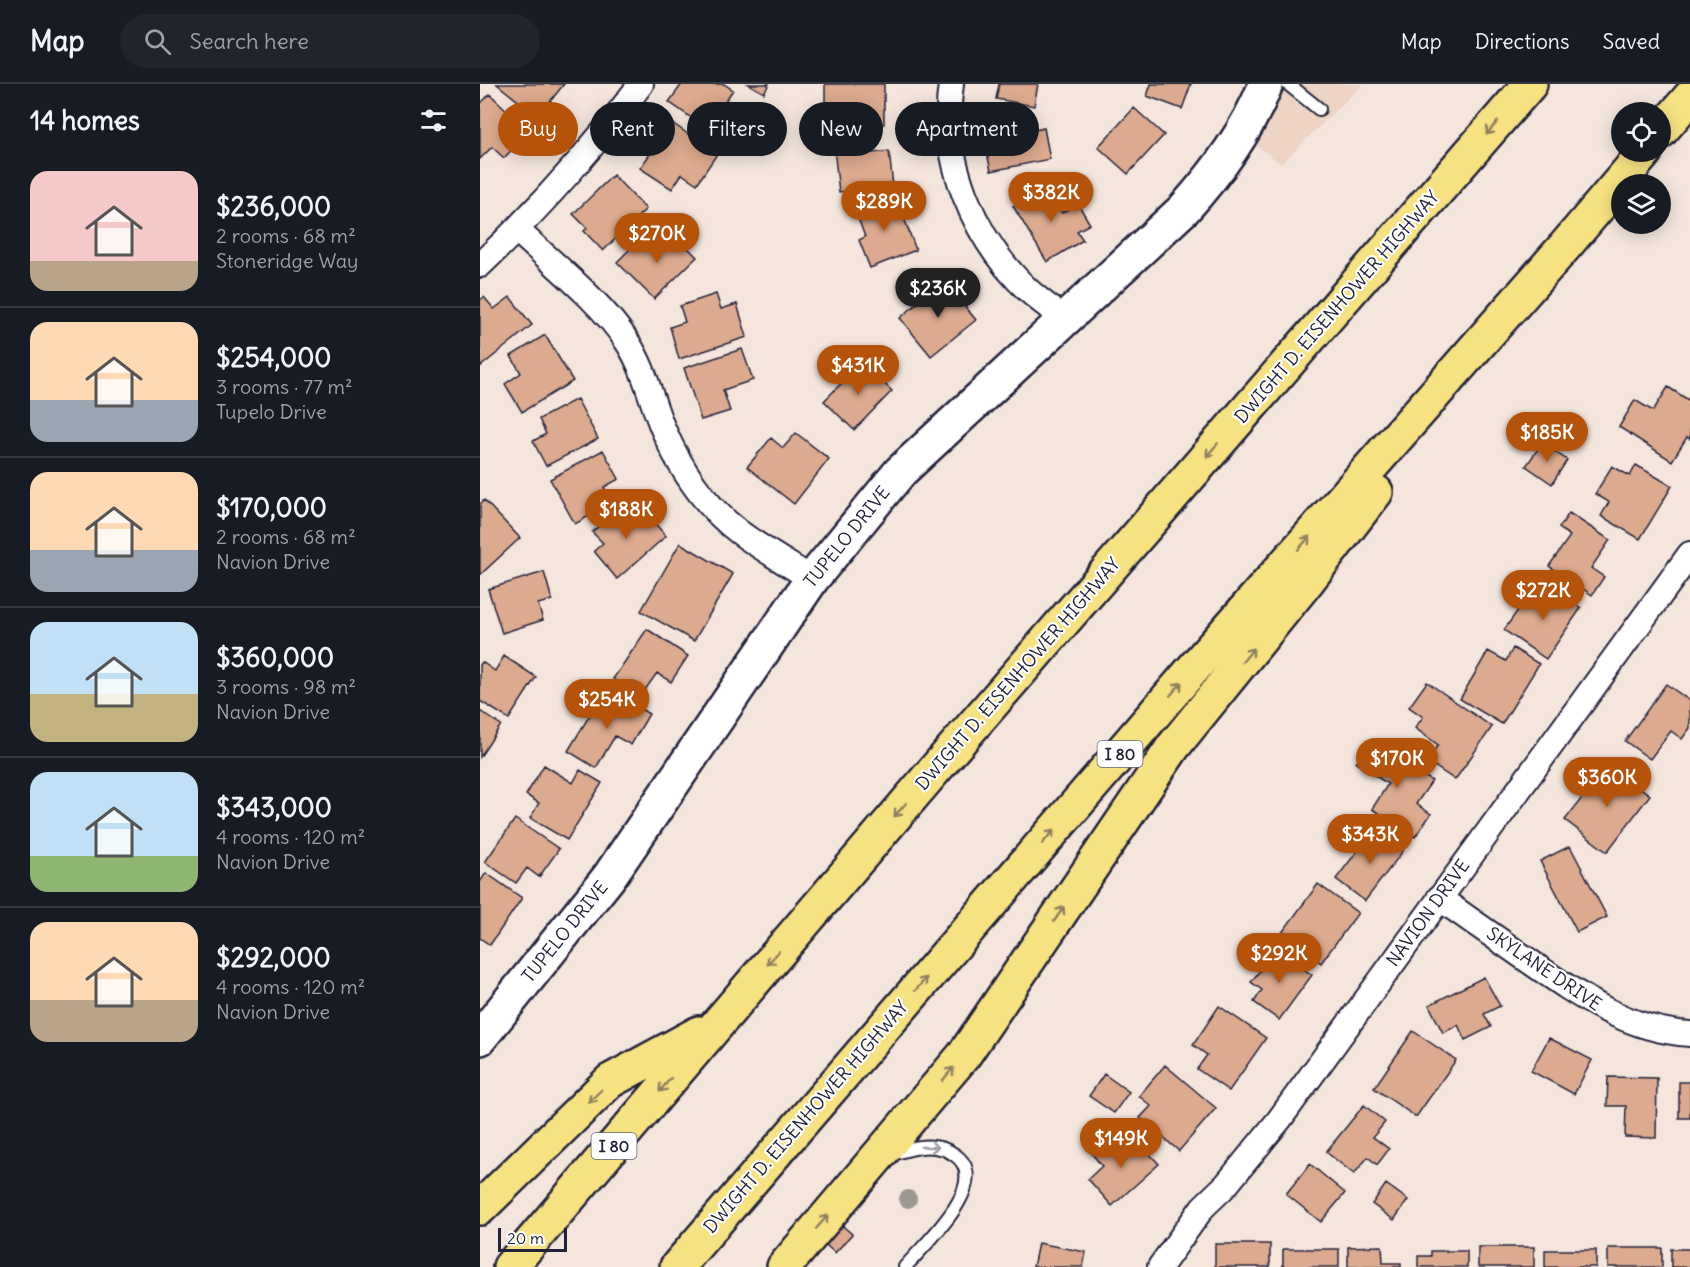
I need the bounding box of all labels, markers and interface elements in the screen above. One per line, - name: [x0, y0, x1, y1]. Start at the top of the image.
- search box: [120, 14, 540, 68]
- text: Map: [30, 23, 84, 59]
- icon: search: [141, 25, 174, 58]
- text: Search here: [189, 27, 309, 55]
- text: Map: [1401, 28, 1442, 55]
- text: Directions: [1475, 28, 1569, 55]
- text: Saved: [1602, 28, 1660, 55]
- chip: Buy: [498, 102, 578, 156]
- chip: Rent: [590, 102, 675, 156]
- chip: Filters: [687, 102, 787, 156]
- chip: New: [799, 102, 883, 156]
- chip: Apartment: [895, 102, 1039, 156]
- map controls: [1611, 102, 1671, 234]
- button: locate: [1611, 102, 1671, 162]
- text: 14 homes: [30, 104, 140, 137]
- icon: filters: [417, 104, 450, 137]
- one-way arrow: [1485, 120, 1499, 135]
- pin: $382K: [1009, 172, 1093, 223]
- button: layers: [1611, 174, 1671, 234]
- text: $382K: [1022, 179, 1080, 204]
- pin: $289K: [842, 181, 926, 232]
- street label: DWIGHT D. EISENHOWER HIGHWAY: [1229, 186, 1444, 428]
- text: $289K: [855, 188, 913, 213]
- text: $236,000: [216, 190, 331, 223]
- icon: home: [78, 195, 150, 267]
- pin: $270K: [615, 213, 699, 264]
- text: $270K: [628, 220, 686, 245]
- text: 2 rooms · 68 m²: [216, 223, 356, 248]
- text: Stoneridge Way: [216, 248, 358, 273]
- pin: $236K: [896, 268, 980, 319]
- text: $236K: [909, 275, 967, 300]
- text: $254,000: [216, 341, 331, 374]
- pin: $431K: [816, 345, 900, 396]
- icon: home: [78, 346, 150, 418]
- text: $431K: [831, 352, 885, 377]
- text: 3 rooms · 77 m²: [216, 374, 353, 399]
- text: Tupelo Drive: [216, 399, 327, 424]
- pin: $185K: [1505, 412, 1589, 463]
- text: $185K: [1520, 419, 1574, 444]
- one-way arrow: [1206, 442, 1219, 458]
- street label: TUPELO DRIVE: [799, 481, 895, 592]
- pin: $188K: [584, 489, 668, 540]
- text: $170,000: [216, 491, 327, 524]
- icon: home: [78, 496, 150, 568]
- text: $188K: [599, 496, 653, 521]
- text: 2 rooms · 68 m²: [216, 524, 356, 549]
- one-way arrow: [1298, 535, 1311, 551]
- text: Navion Drive: [216, 549, 330, 574]
- street label: DWIGHT D. EISENHOWER HIGHWAY: [910, 553, 1125, 795]
- pin: $272K: [1501, 570, 1585, 621]
- text: $272K: [1515, 577, 1571, 602]
- text: $360,000: [216, 641, 334, 674]
- icon: home: [78, 646, 150, 718]
- one-way arrow: [1241, 647, 1254, 663]
- text: 3 rooms · 98 m²: [216, 674, 356, 699]
- pin: $254K: [565, 679, 649, 730]
- one-way arrow: [1169, 682, 1183, 697]
- text: $254K: [578, 686, 636, 711]
- text: Navion Drive: [216, 699, 330, 724]
- pin: $170K: [1355, 738, 1439, 789]
- road number: I 80: [1098, 741, 1142, 767]
- text: $170K: [1370, 745, 1424, 770]
- pin: $360K: [1565, 757, 1649, 808]
- text: $360K: [1577, 764, 1637, 789]
- text: $343,000: [216, 791, 332, 824]
- icon: home: [78, 796, 150, 868]
- one-way arrow: [893, 802, 907, 817]
- pin: $343K: [1328, 814, 1412, 865]
- text: $343K: [1341, 821, 1399, 846]
- text: 4 rooms · 120 m²: [216, 824, 365, 849]
- one-way arrow: [1042, 829, 1055, 845]
- text: Navion Drive: [216, 849, 330, 874]
- street label: NAVION DRIVE: [1381, 855, 1474, 971]
- street label: TUPELO DRIVE: [517, 876, 613, 987]
- one-way arrow: [1054, 906, 1066, 923]
- street label: SKYLANE DRIVE: [1482, 922, 1606, 1015]
- pin: $292K: [1237, 933, 1321, 984]
- text: $292K: [1251, 940, 1307, 965]
- text: $292,000: [216, 941, 331, 974]
- icon: home: [78, 946, 150, 1018]
- one-way arrow: [767, 950, 780, 966]
- text: 4 rooms · 120 m²: [216, 974, 365, 999]
- one-way arrow: [914, 977, 928, 992]
- street label: DWIGHT D. EISENHOWER HIGHWAY: [698, 996, 913, 1238]
- text: Navion Drive: [216, 999, 330, 1024]
- one-way arrow: [941, 1067, 955, 1082]
- one-way arrow: [659, 1077, 672, 1093]
- one-way arrow: [587, 1089, 602, 1104]
- pin: $149K: [1079, 1118, 1163, 1169]
- text: $149K: [1094, 1125, 1148, 1150]
- road number: I 80: [592, 1133, 636, 1159]
- one-way arrow: [920, 1142, 940, 1153]
- one-way arrow: [815, 1214, 828, 1230]
- scale bar: [498, 1225, 567, 1252]
- text: 20 m: [507, 1228, 544, 1248]

